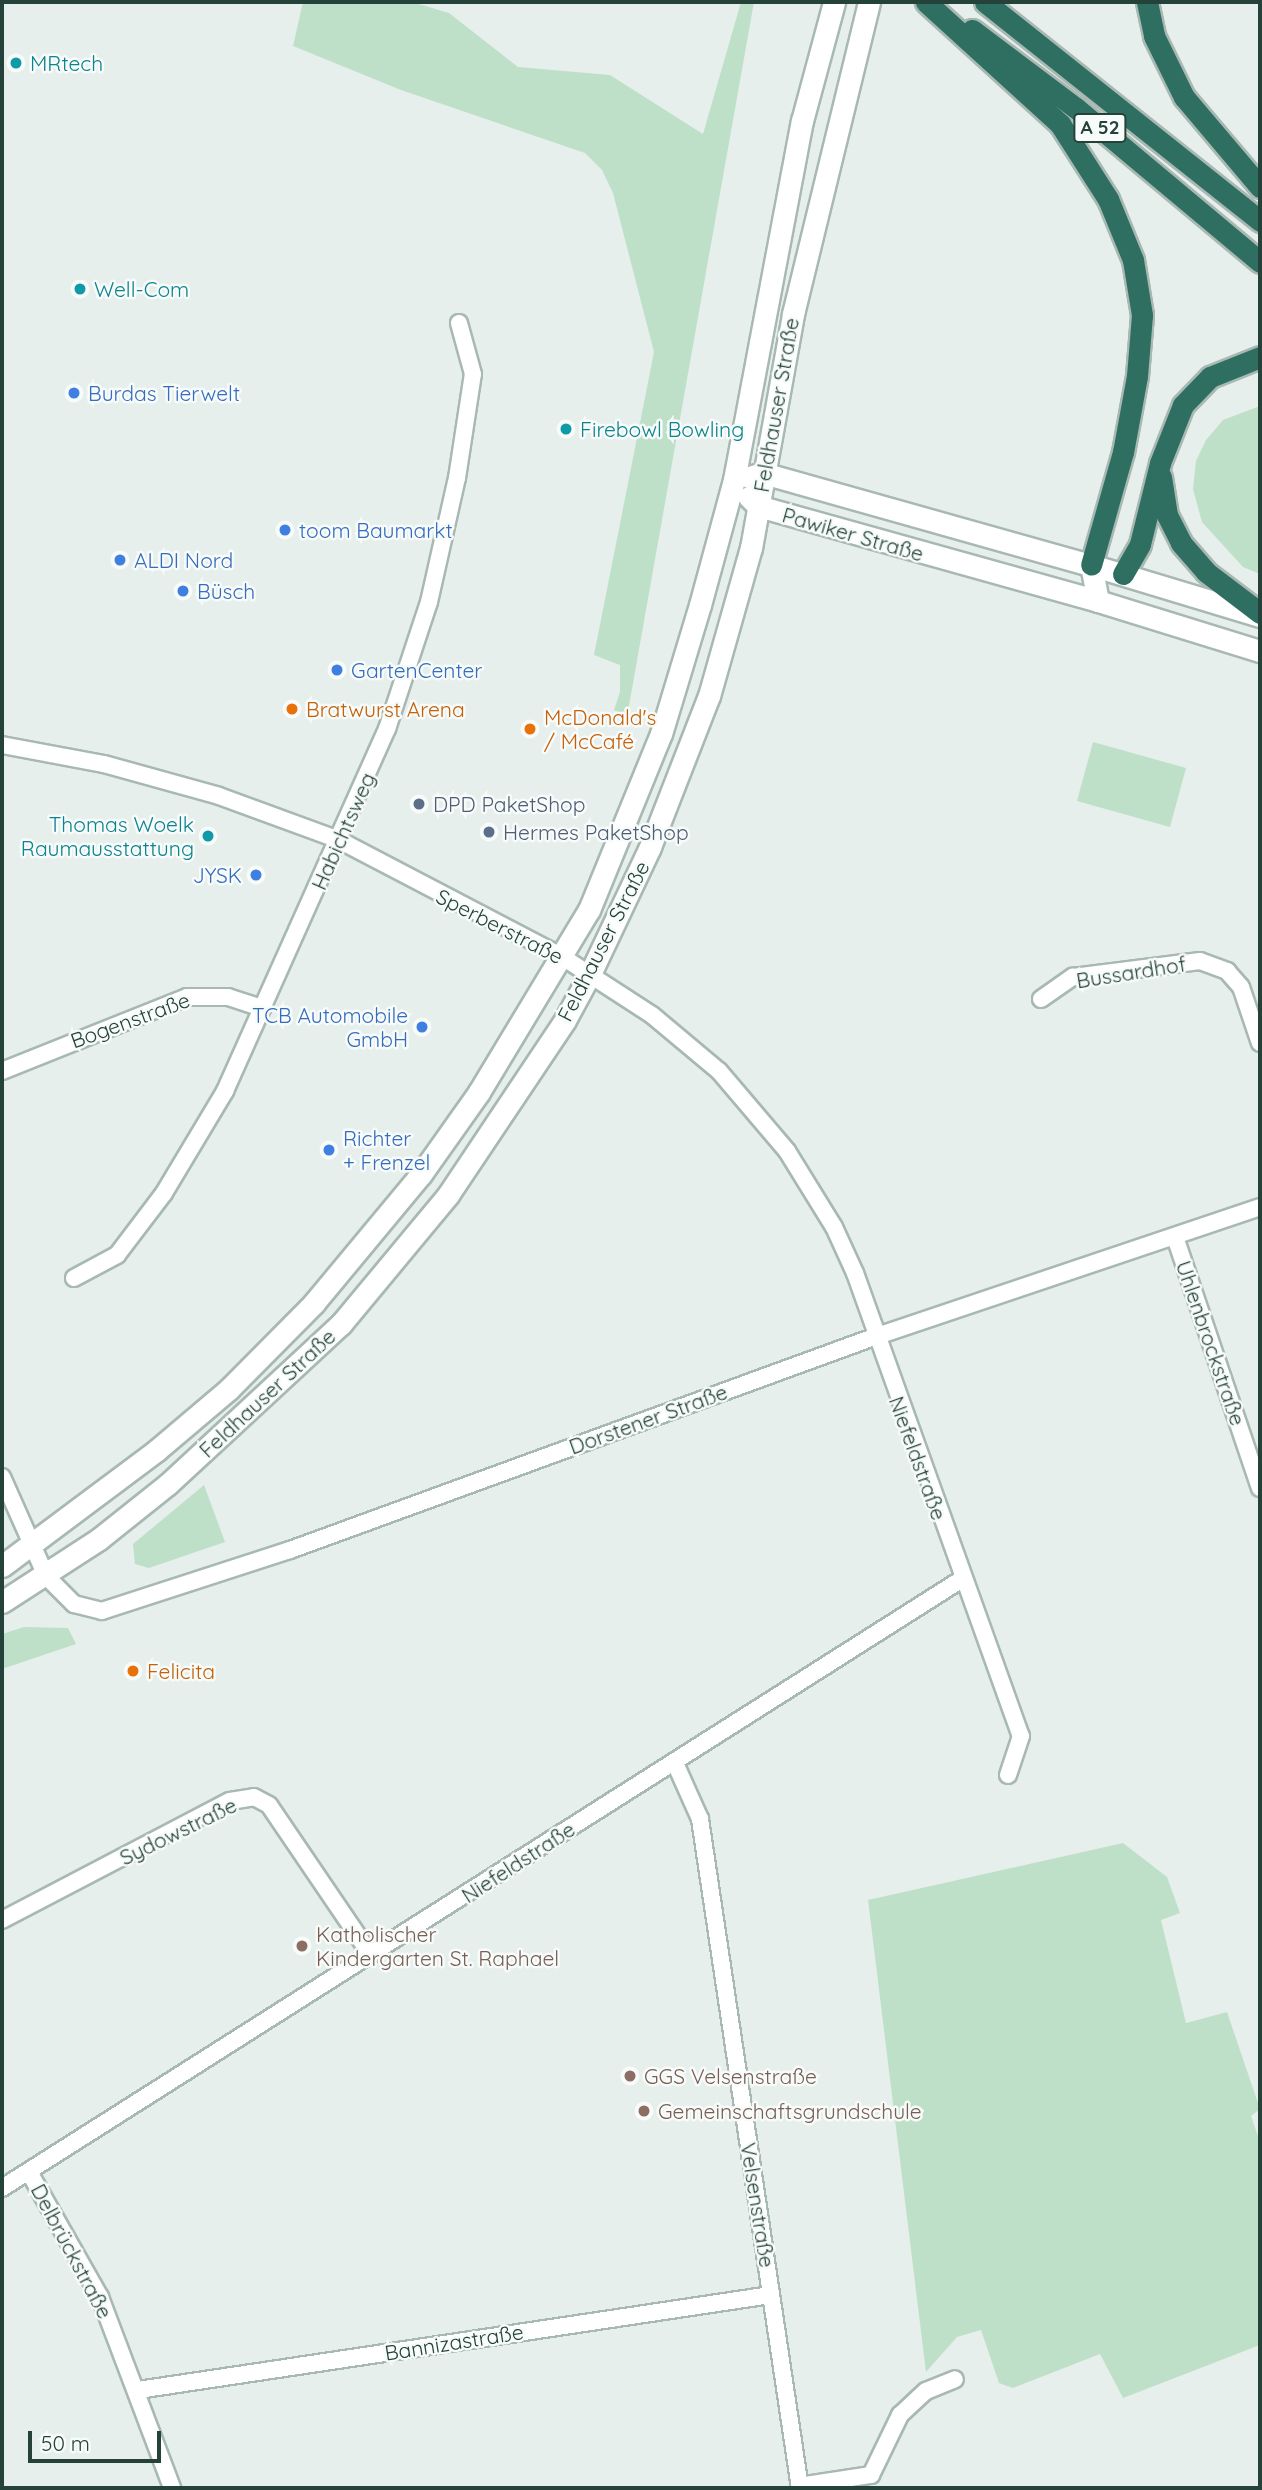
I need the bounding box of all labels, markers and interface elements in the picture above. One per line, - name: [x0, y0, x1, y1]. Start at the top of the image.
- place label: MRtech: [30, 50, 103, 76]
- marker: MRtech: [8, 55, 24, 71]
- road number: A 52: [1072, 112, 1128, 144]
- place label: Well-Com: [94, 276, 189, 302]
- marker: Well-Com: [72, 281, 88, 297]
- street label: Feldhauser Straße: [748, 316, 804, 494]
- place label: Burdas Tierwelt: [88, 380, 240, 406]
- marker: Burdas Tierwelt: [66, 385, 82, 401]
- place label: Firebowl Bowling: [580, 416, 744, 442]
- marker: Firebowl Bowling: [558, 421, 574, 437]
- street label: Pawiker Straße: [779, 502, 927, 566]
- place label: toom Baumarkt: [299, 517, 453, 543]
- marker: toom Baumarkt: [277, 522, 293, 538]
- place label: ALDI Nord: [134, 547, 233, 573]
- marker: ALDI Nord: [112, 552, 128, 568]
- place label: Büsch: [197, 578, 255, 604]
- marker: Büsch: [175, 583, 191, 599]
- place label: GartenCenter: [351, 657, 482, 683]
- marker: GartenCenter: [329, 662, 345, 678]
- place label: Bratwurst Arena: [306, 696, 465, 722]
- marker: Bratwurst Arena: [284, 701, 300, 717]
- place label: McDonald's / McCafé: [544, 704, 656, 754]
- marker: McDonald's / McCafé: [522, 721, 538, 737]
- street label: Habichtsweg: [306, 768, 380, 894]
- place label: DPD PaketShop: [433, 791, 585, 817]
- marker: DPD PaketShop: [411, 796, 427, 812]
- place label: Thomas Woelk Raumausstattung: [21, 811, 194, 861]
- place label: Hermes PaketShop: [503, 819, 689, 845]
- marker: Hermes PaketShop: [481, 824, 497, 840]
- marker: Thomas Woelk Raumausstattung: [200, 828, 216, 844]
- street label: Feldhauser Straße: [552, 857, 654, 1025]
- place label: JYSK: [193, 862, 242, 888]
- marker: JYSK: [248, 867, 264, 883]
- street label: Sperberstraße: [432, 883, 568, 969]
- street label: Bussardhof: [1074, 951, 1188, 993]
- street label: Bogenstraße: [67, 987, 193, 1053]
- place label: TCB Automobile GmbH: [252, 1002, 408, 1052]
- marker: TCB Automobile GmbH: [414, 1019, 430, 1035]
- place label: Richter + Frenzel: [343, 1125, 430, 1175]
- marker: Richter + Frenzel: [321, 1142, 337, 1158]
- street label: Uhlenbrockstraße: [1171, 1257, 1251, 1429]
- street label: Feldhauser Straße: [194, 1324, 340, 1462]
- street label: Dorstener Straße: [565, 1379, 731, 1459]
- street label: Niefeldstraße: [884, 1393, 952, 1523]
- place label: Felicita: [147, 1658, 215, 1684]
- marker: Felicita: [125, 1663, 141, 1679]
- street label: Sydowstraße: [115, 1792, 241, 1870]
- street label: Niefeldstraße: [457, 1816, 579, 1908]
- place label: Katholischer Kindergarten St. Raphael: [316, 1921, 559, 1971]
- marker: Katholischer Kindergarten St. Raphael: [294, 1938, 310, 1954]
- place label: GGS Velsenstraße: [644, 2063, 817, 2089]
- marker: GGS Velsenstraße: [622, 2068, 638, 2084]
- place label: Gemeinschaftsgrundschule: [658, 2098, 922, 2124]
- marker: Gemeinschaftsgrundschule: [636, 2103, 652, 2119]
- street label: Velsenstraße: [736, 2141, 780, 2269]
- street label: Delbrückstraße: [26, 2179, 118, 2323]
- street label: Bannizastraße: [383, 2319, 525, 2365]
- scale bar: [32, 2416, 164, 2460]
- text: 50 m: [41, 2430, 90, 2456]

